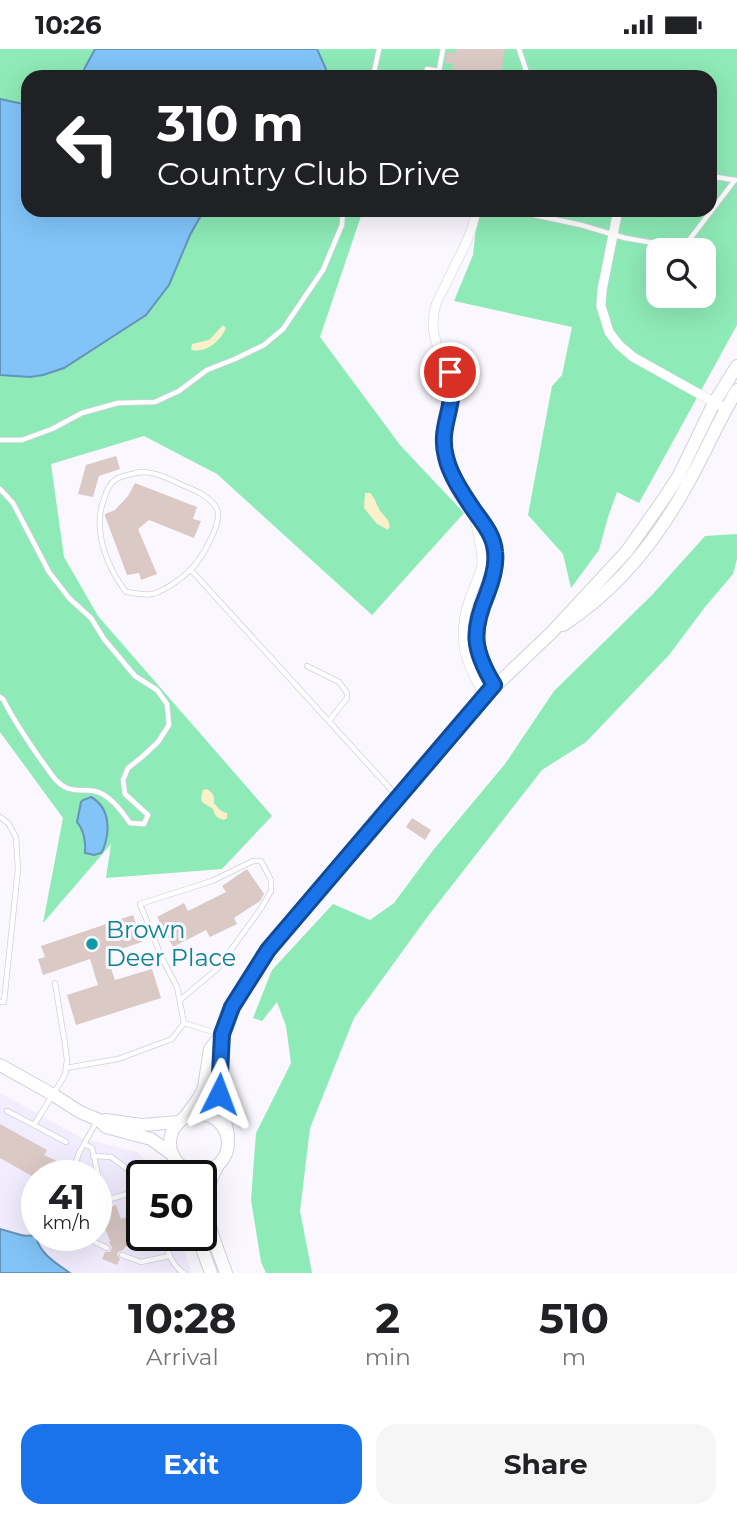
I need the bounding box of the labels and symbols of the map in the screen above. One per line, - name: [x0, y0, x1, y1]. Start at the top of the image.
- pin: [420, 342, 480, 402]
- place label: Brown Deer Place: [106, 915, 236, 972]
- marker: Brown Deer Place: [84, 936, 100, 952]
- position arrow: [182, 1057, 256, 1131]
- speed limit sign: 50: [126, 1160, 217, 1251]

